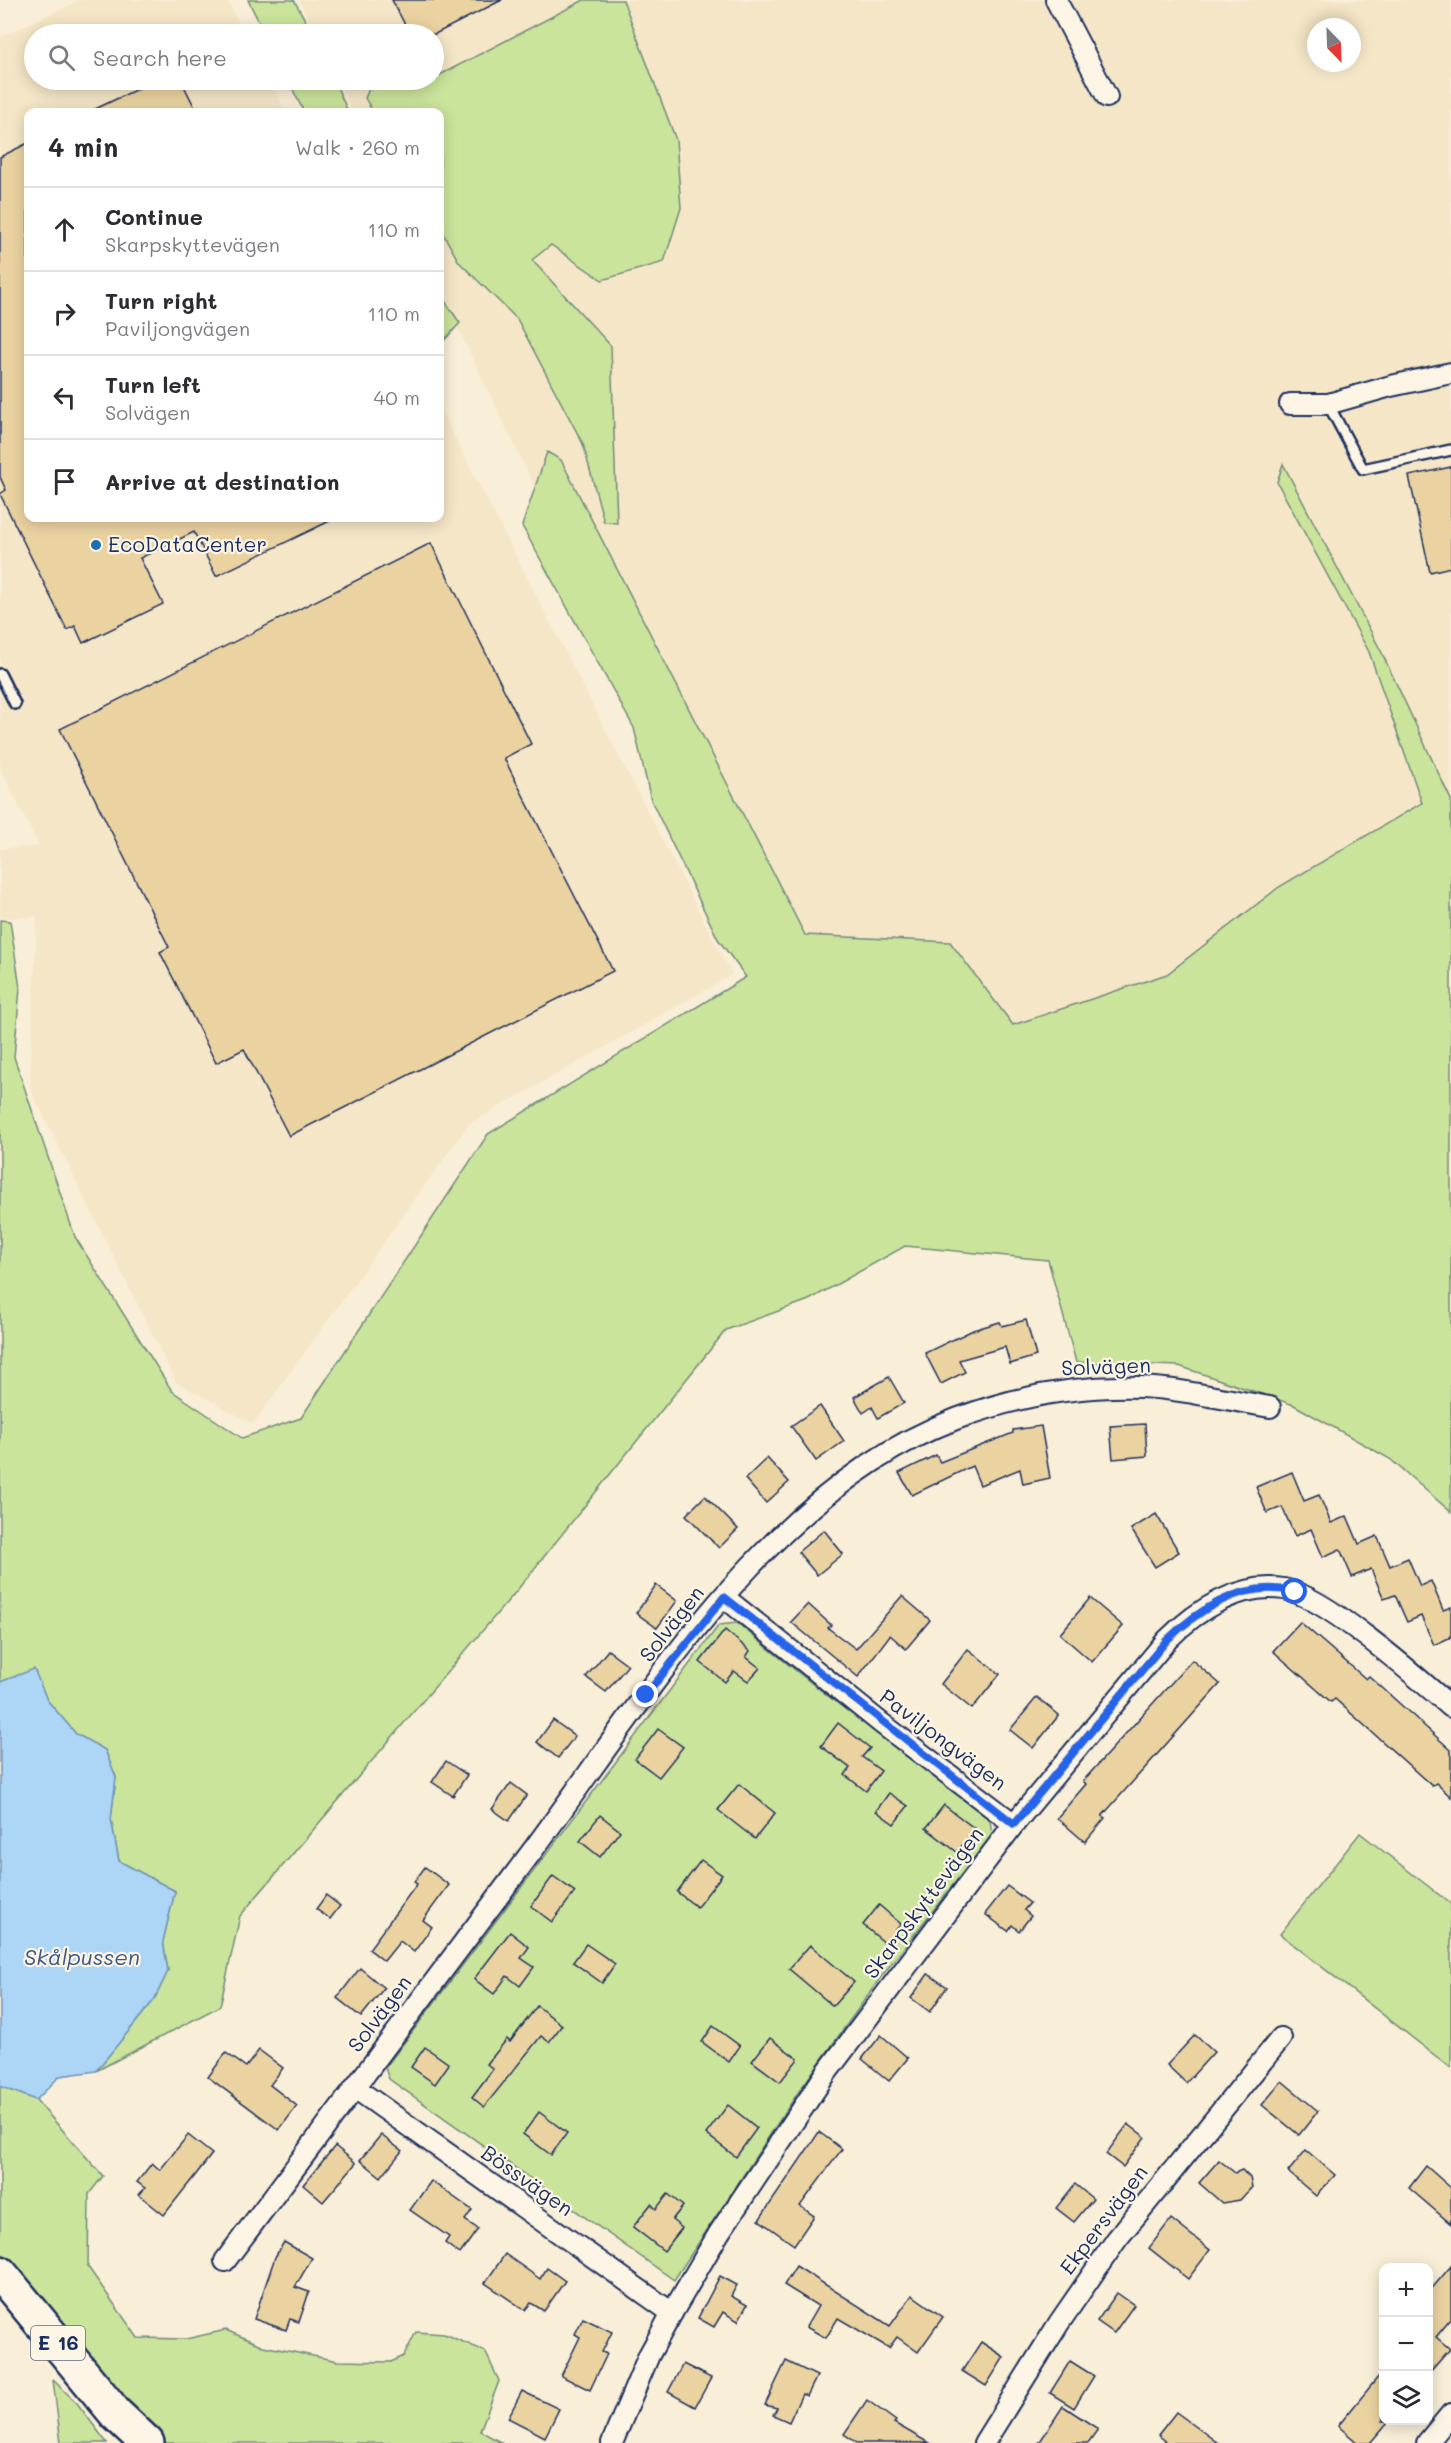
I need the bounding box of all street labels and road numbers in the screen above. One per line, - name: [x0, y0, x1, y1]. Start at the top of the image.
- street label: Solvägen: [1061, 1350, 1151, 1381]
- street label: Solvägen: [633, 1579, 709, 1667]
- street label: Paviljongvägen: [875, 1682, 1013, 1795]
- street label: Skarpskyttevägen: [857, 1821, 989, 1984]
- street label: Solvägen: [341, 1969, 417, 2057]
- street label: Bössvägen: [477, 2138, 579, 2221]
- street label: Ekpersvägen: [1053, 2159, 1153, 2279]
- road number: E 16: [31, 2326, 85, 2360]

